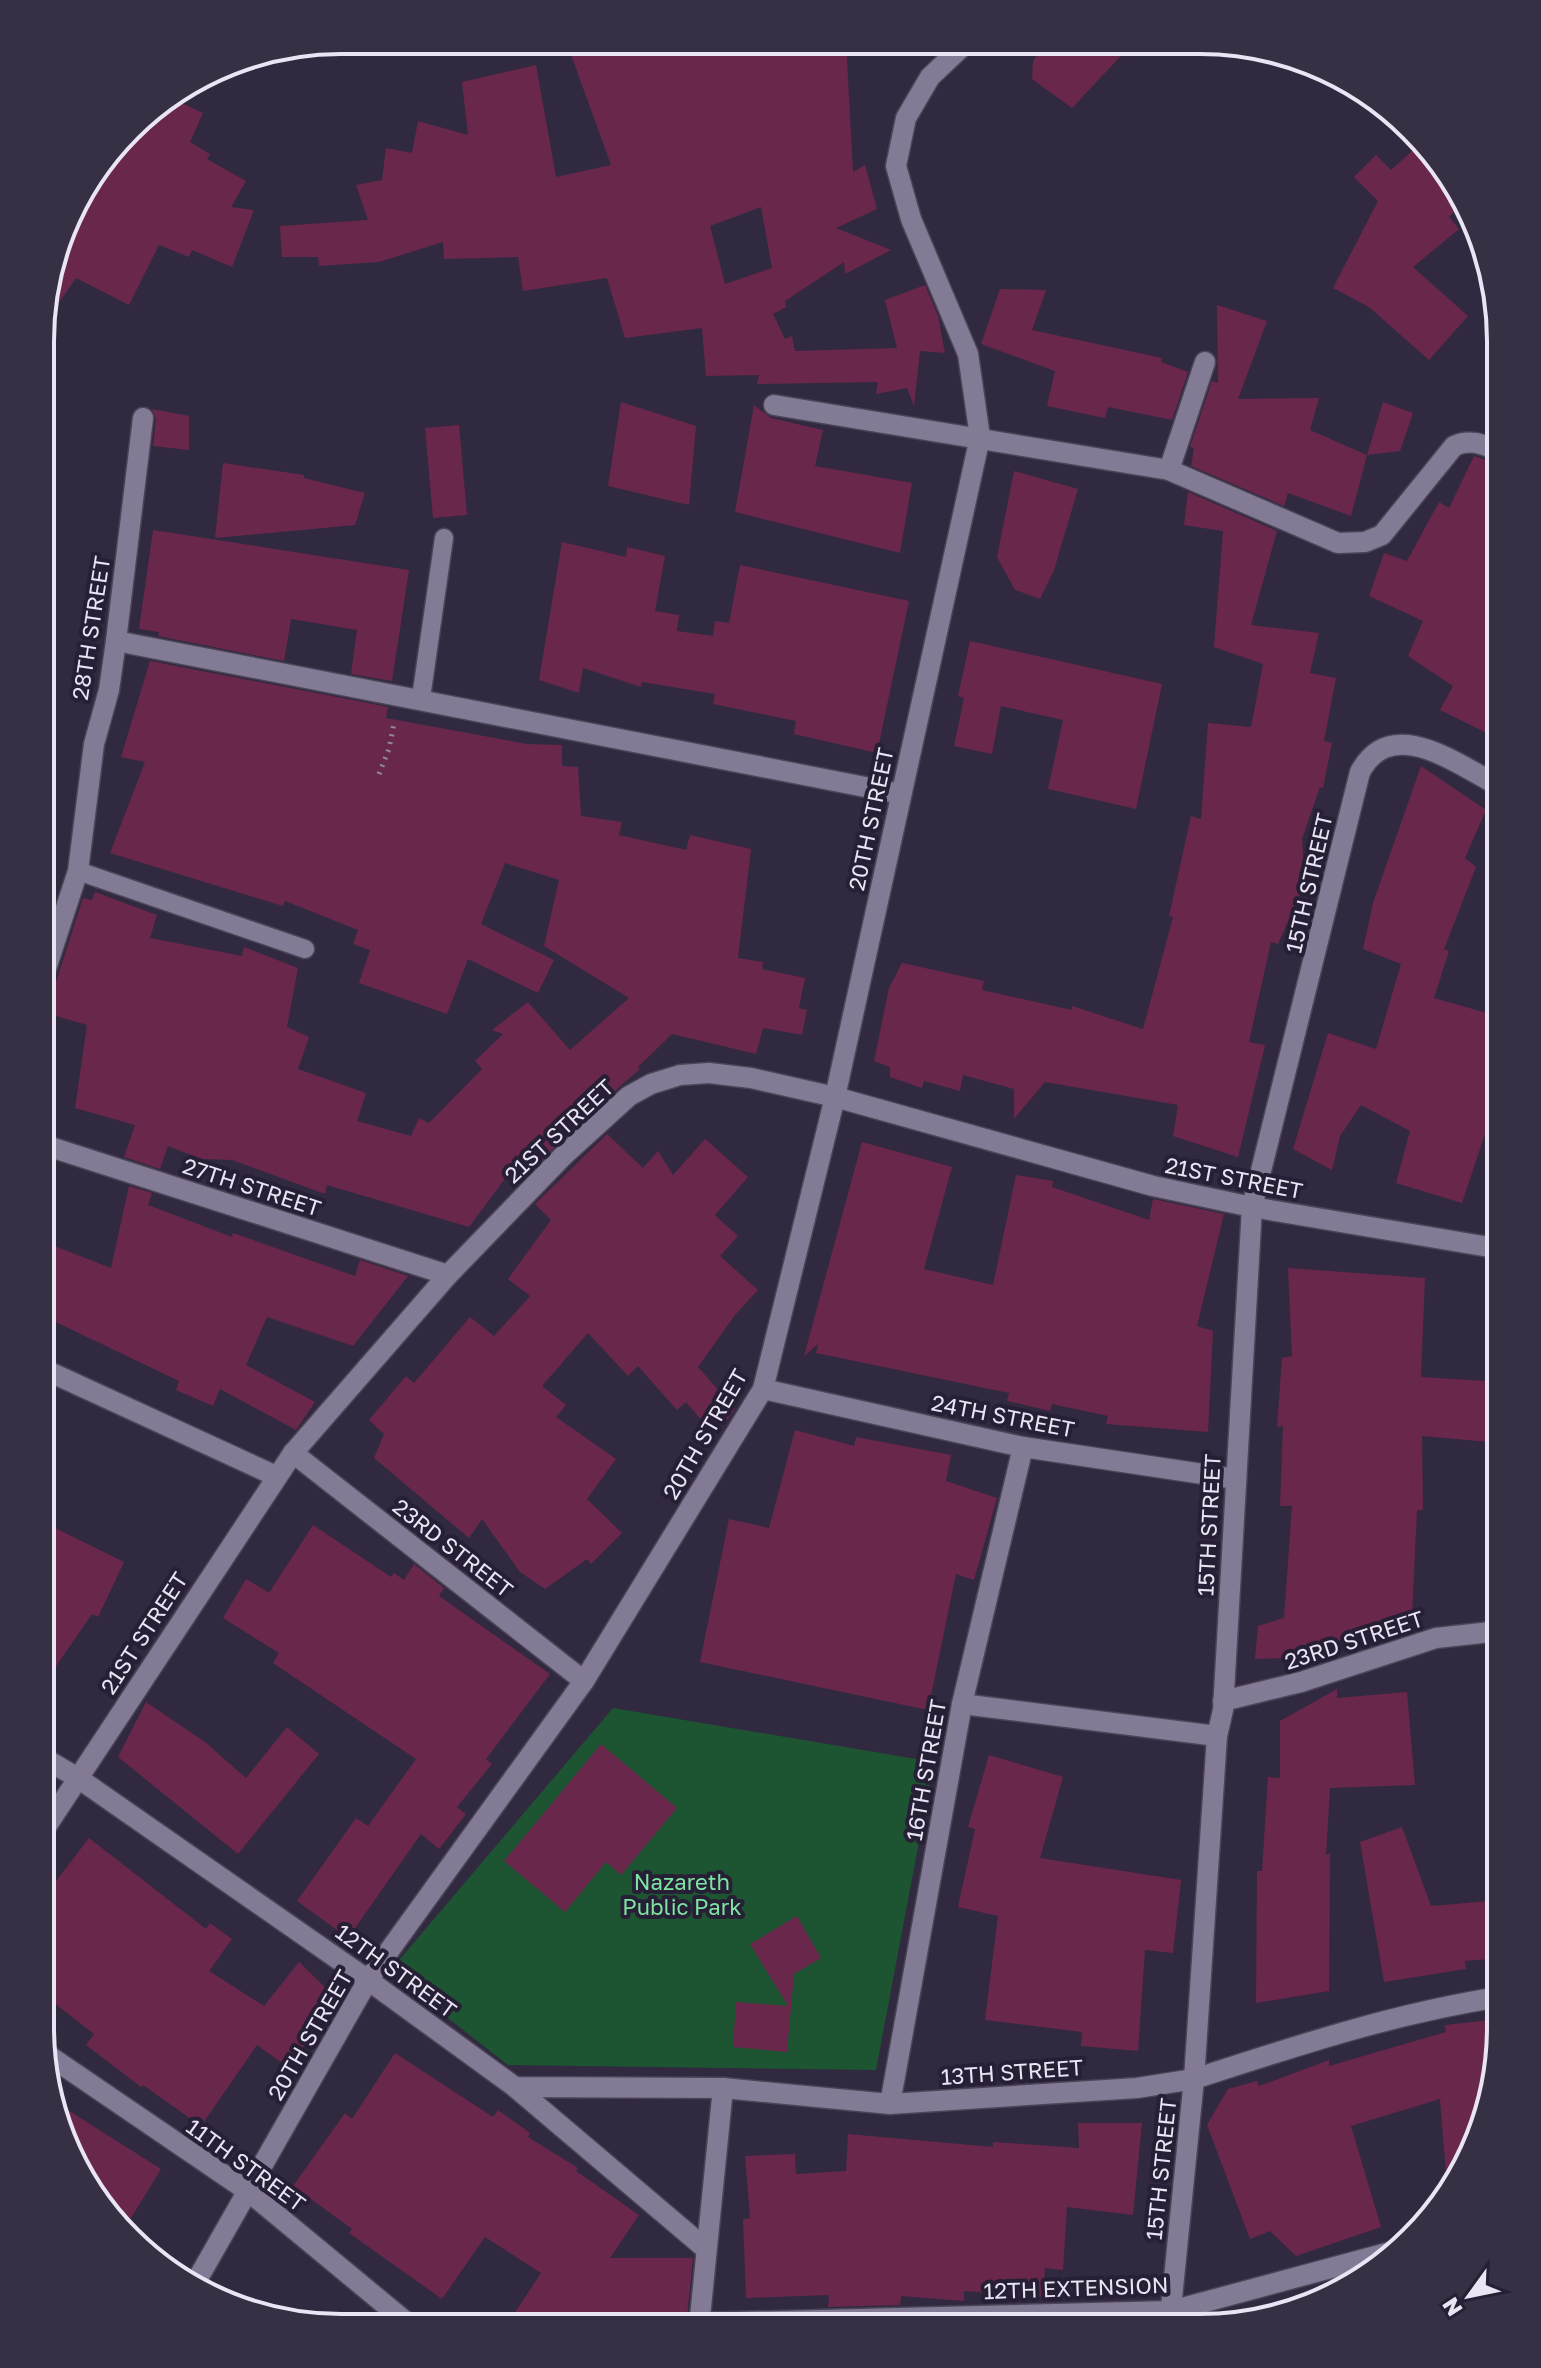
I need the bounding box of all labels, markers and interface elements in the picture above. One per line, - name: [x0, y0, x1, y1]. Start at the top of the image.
- street label: 28TH STREET: [66, 554, 115, 702]
- street label: 20TH STREET: [842, 745, 899, 893]
- street label: 15TH STREET: [1279, 810, 1338, 955]
- street label: 21ST STREET: [498, 1073, 619, 1188]
- street label: 21ST STREET: [1163, 1151, 1306, 1204]
- street label: 27TH STREET: [180, 1152, 325, 1222]
- street label: 20TH STREET: [657, 1364, 753, 1503]
- street label: 24TH STREET: [929, 1388, 1077, 1443]
- street label: 15TH STREET: [1191, 1453, 1226, 1597]
- street label: 23RD STREET: [388, 1492, 519, 1603]
- street label: 21ST STREET: [94, 1567, 193, 1699]
- street label: 23RD STREET: [1281, 1604, 1427, 1675]
- street label: 16TH STREET: [900, 1697, 951, 1843]
- park label: Nazareth Public Park: [622, 1868, 742, 1920]
- street label: 12TH STREET: [331, 1918, 462, 2024]
- street label: 20TH STREET: [262, 1965, 358, 2104]
- street label: 13TH STREET: [940, 2053, 1084, 2090]
- street label: 15TH STREET: [1140, 2096, 1181, 2241]
- street label: 11TH STREET: [182, 2112, 311, 2217]
- north arrow: [1429, 2256, 1509, 2336]
- street label: 12TH EXTENSION: [983, 2271, 1169, 2304]
- text: N: [1436, 2293, 1468, 2322]

